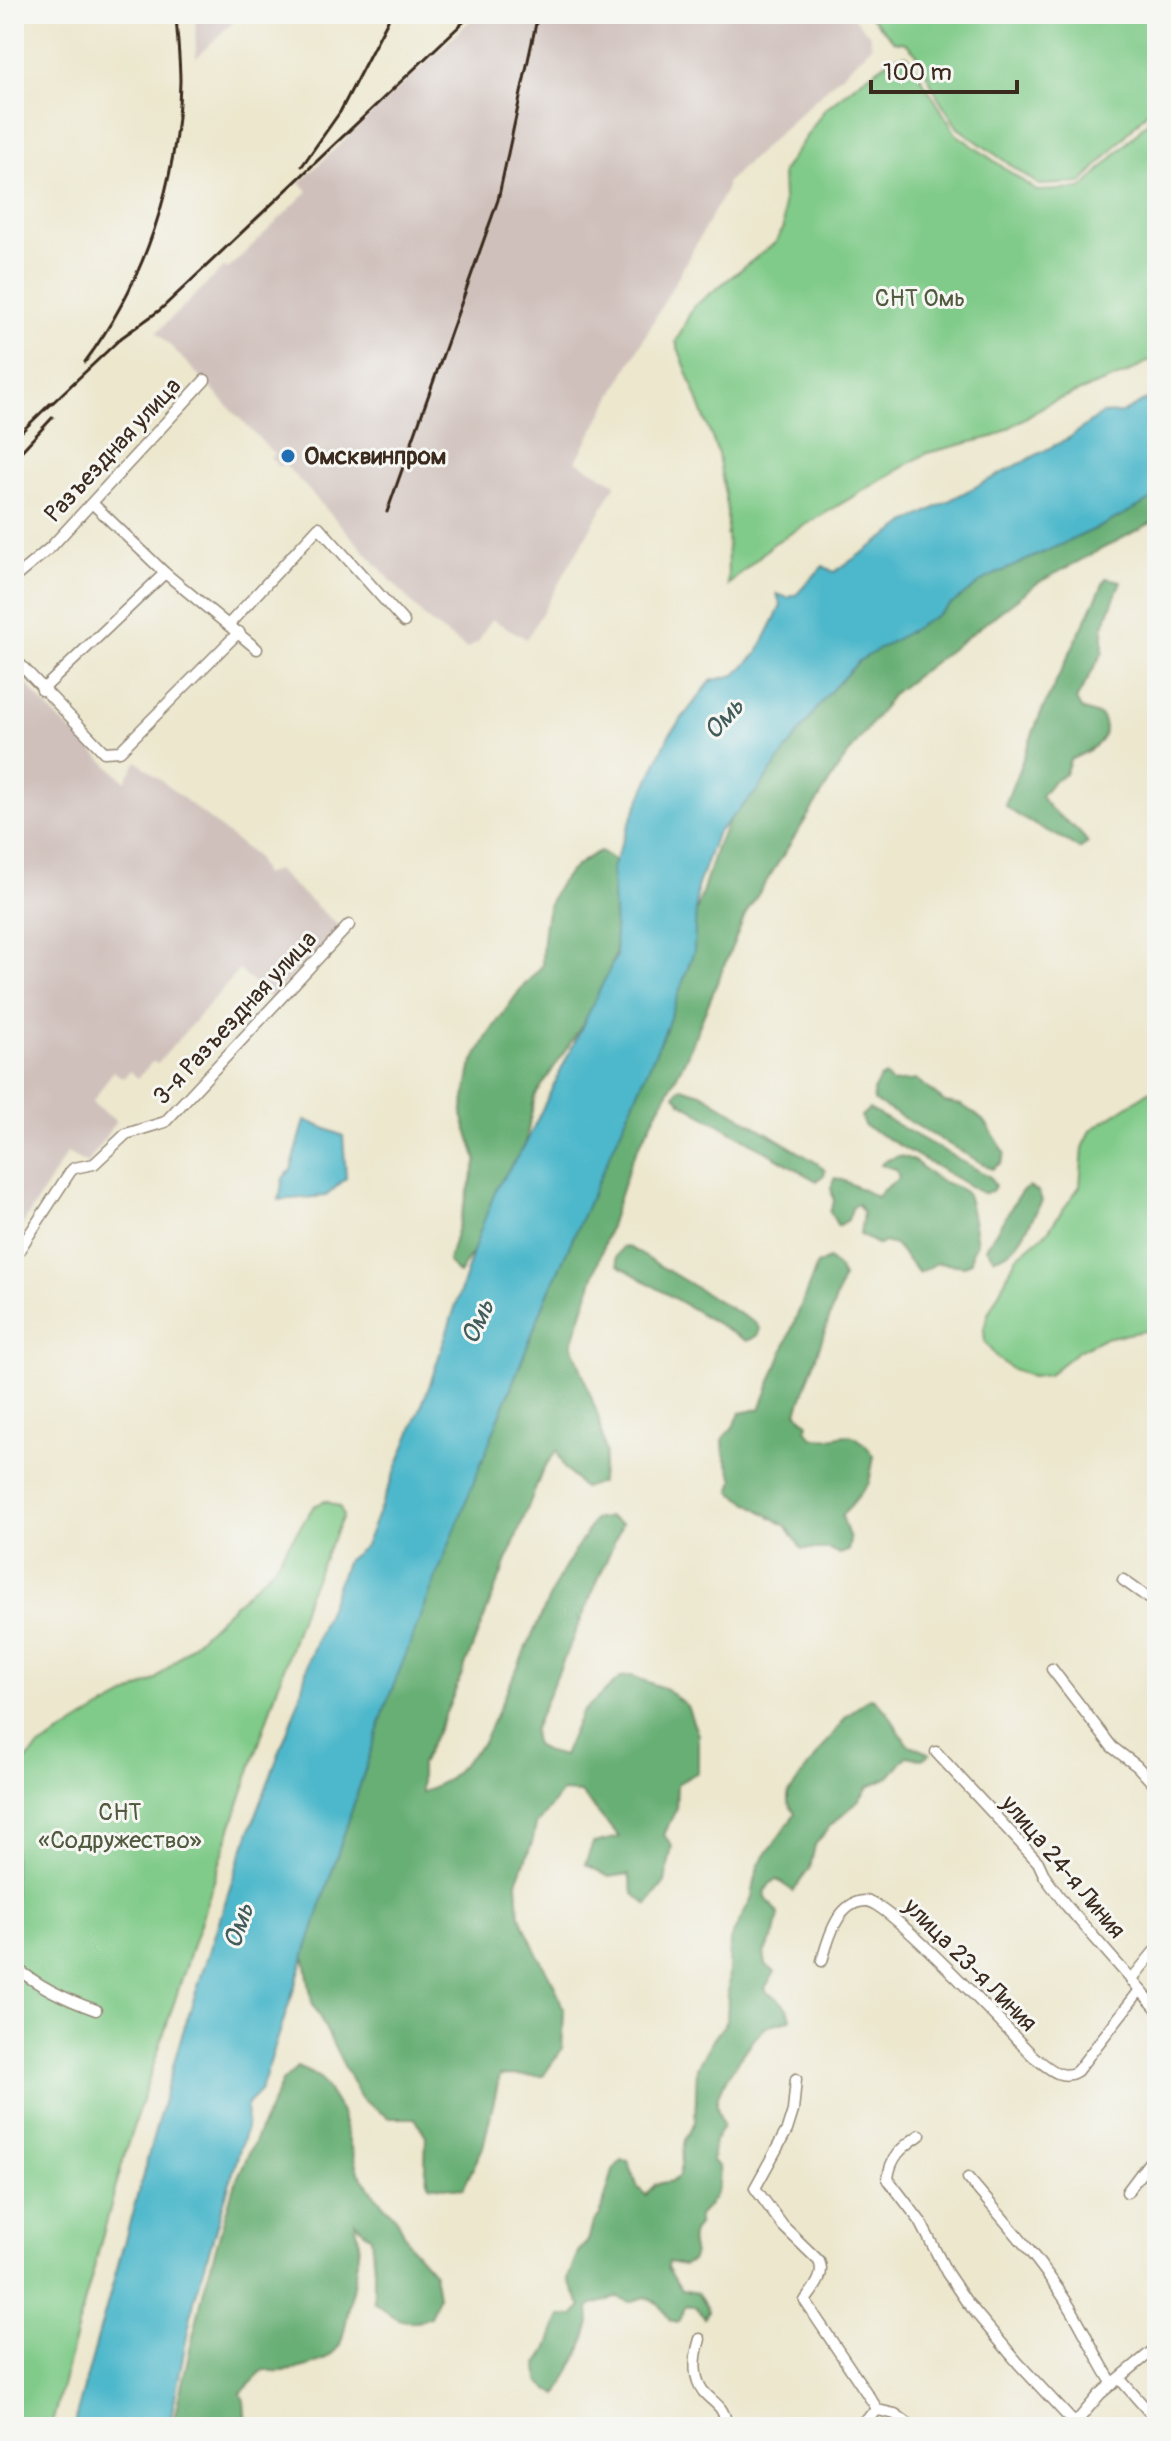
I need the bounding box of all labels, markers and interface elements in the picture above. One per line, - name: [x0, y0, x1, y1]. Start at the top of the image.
- scale bar: [871, 44, 1017, 94]
- text: 100 m: [883, 58, 952, 87]
- park label: СНТ Омь: [875, 284, 965, 313]
- street label: Разъездная улица: [39, 372, 187, 528]
- place label: Омсквинпром: [304, 442, 446, 471]
- marker: Омсквинпром: [279, 447, 297, 465]
- water label: Омь: [697, 691, 751, 747]
- street label: 3-я Разъездная улица: [147, 925, 323, 1111]
- water label: Омь: [454, 1295, 502, 1349]
- street label: улица 24-я Линия: [994, 1789, 1131, 1945]
- park label: СНТ «Содружество»: [38, 1798, 202, 1855]
- street label: улица 23-я Линия: [897, 1892, 1043, 2038]
- water label: Омь: [216, 1899, 262, 1953]

